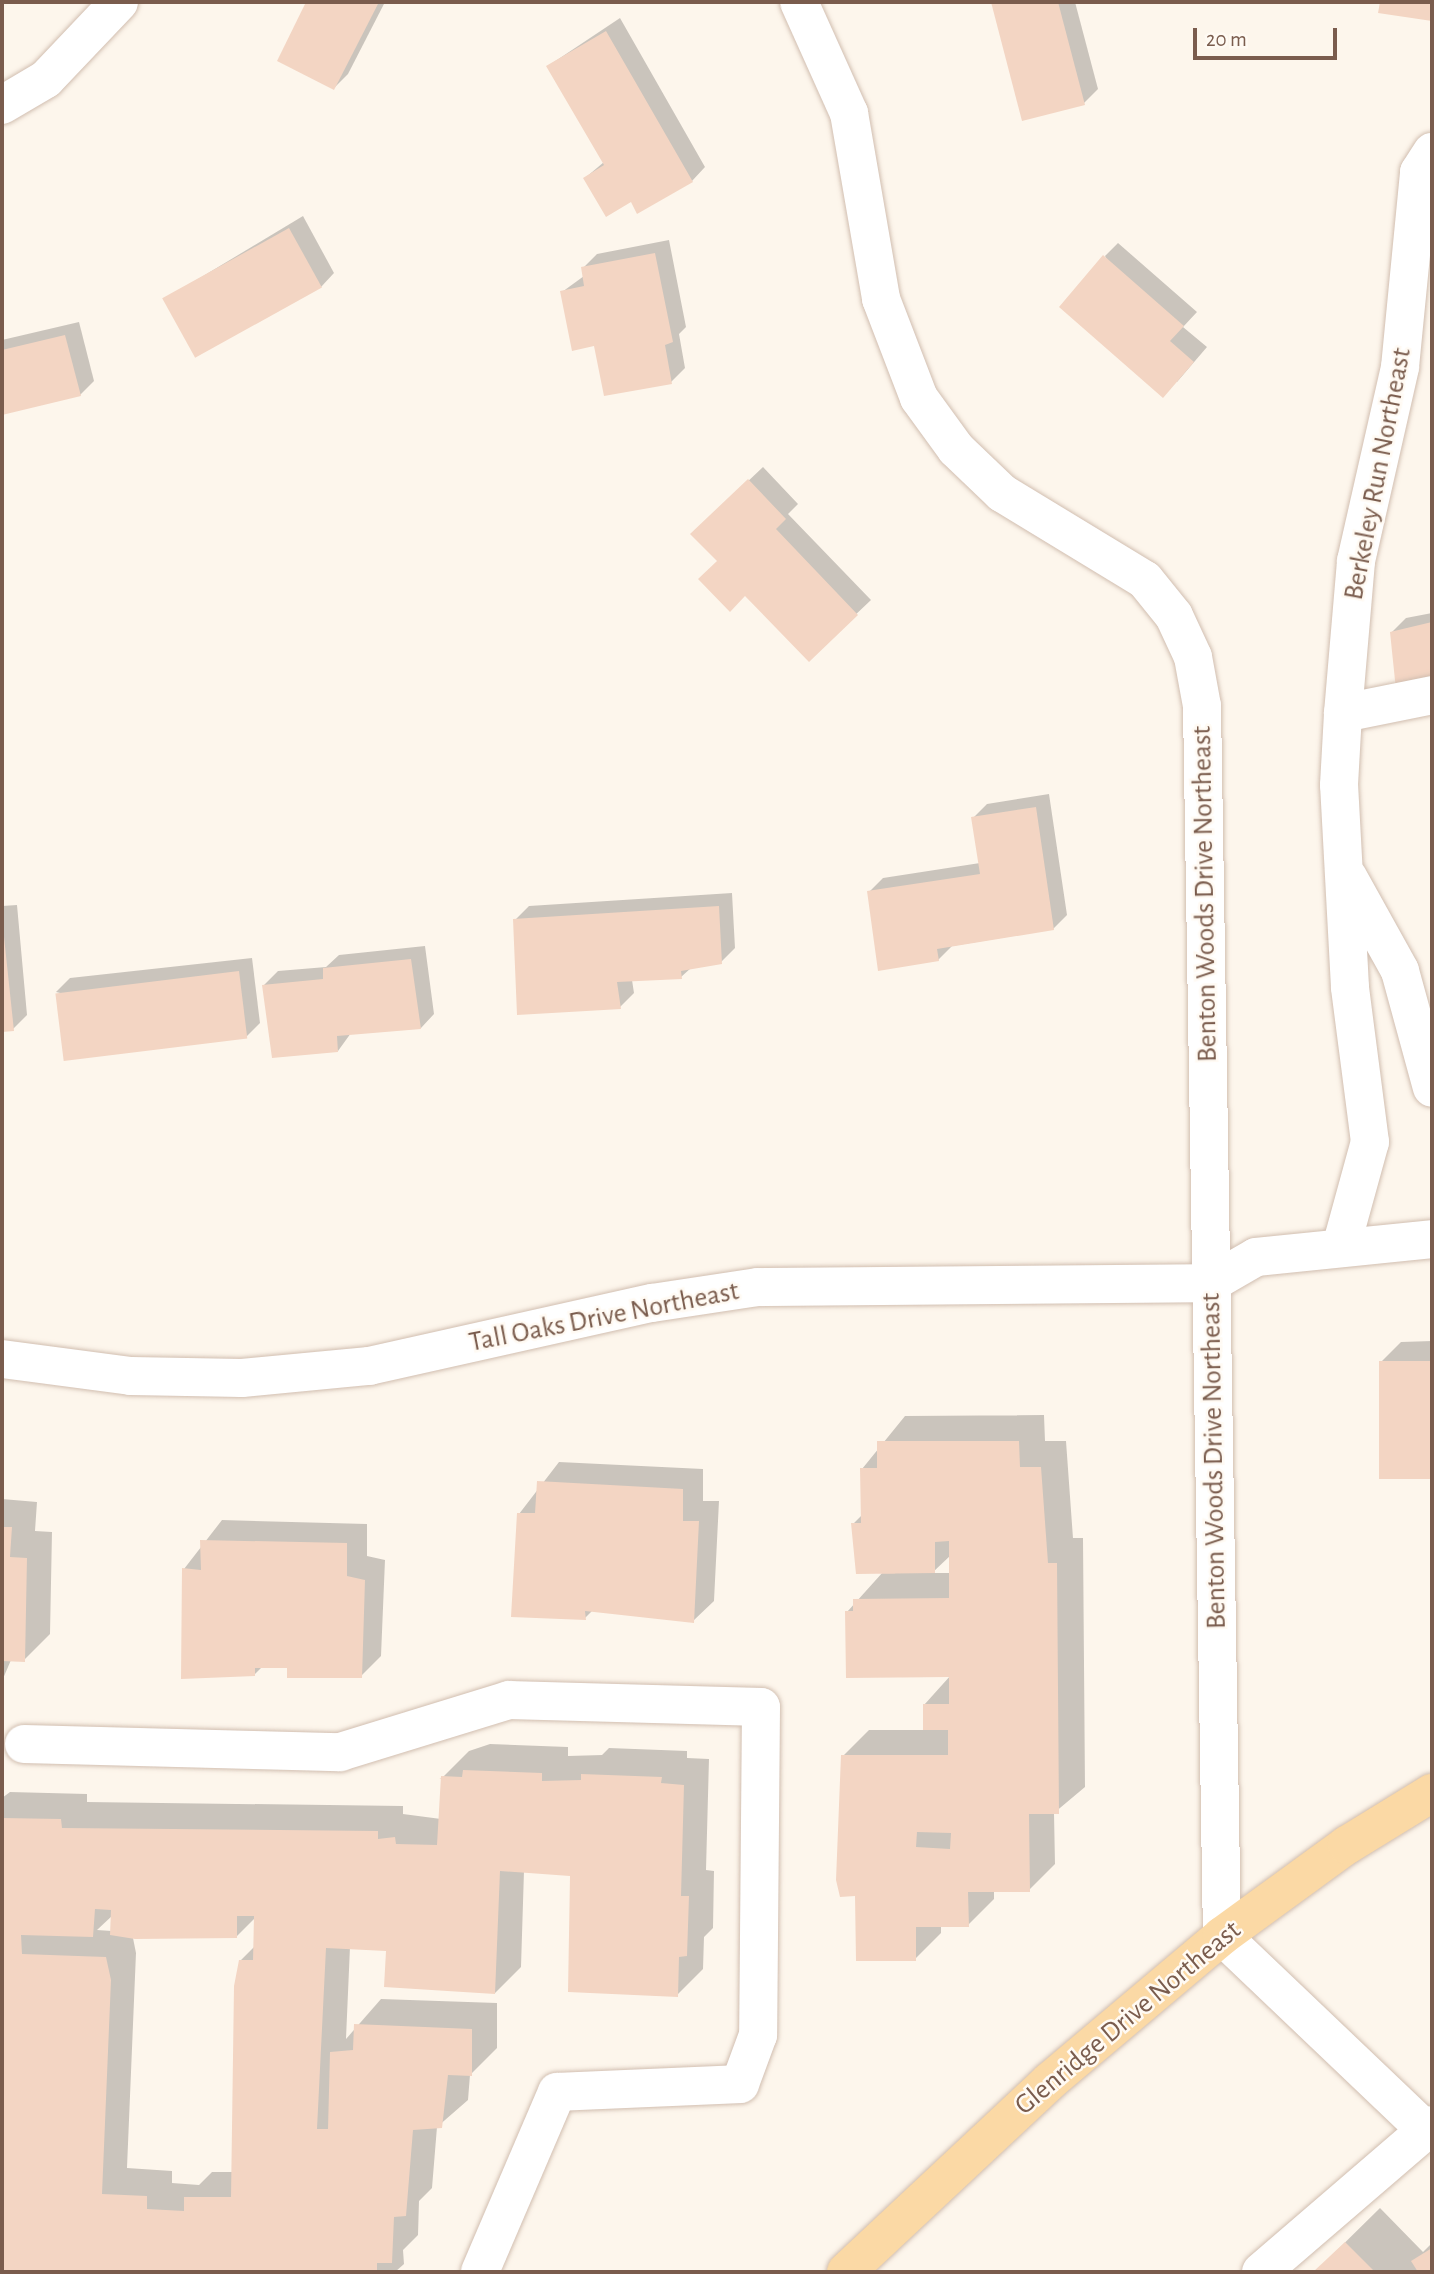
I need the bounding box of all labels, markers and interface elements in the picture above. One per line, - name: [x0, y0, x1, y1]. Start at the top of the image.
- scale bar: [1196, 14, 1340, 58]
- text: 20 m: [1206, 29, 1247, 50]
- street label: Berkeley Run Northeast: [1337, 345, 1419, 603]
- street label: Benton Woods Drive Northeast: [1185, 725, 1225, 1063]
- street label: Tall Oaks Drive Northeast: [466, 1274, 742, 1360]
- street label: Benton Woods Drive Northeast: [1194, 1292, 1234, 1630]
- street label: Glenridge Drive Northeast: [1008, 1914, 1248, 2122]

